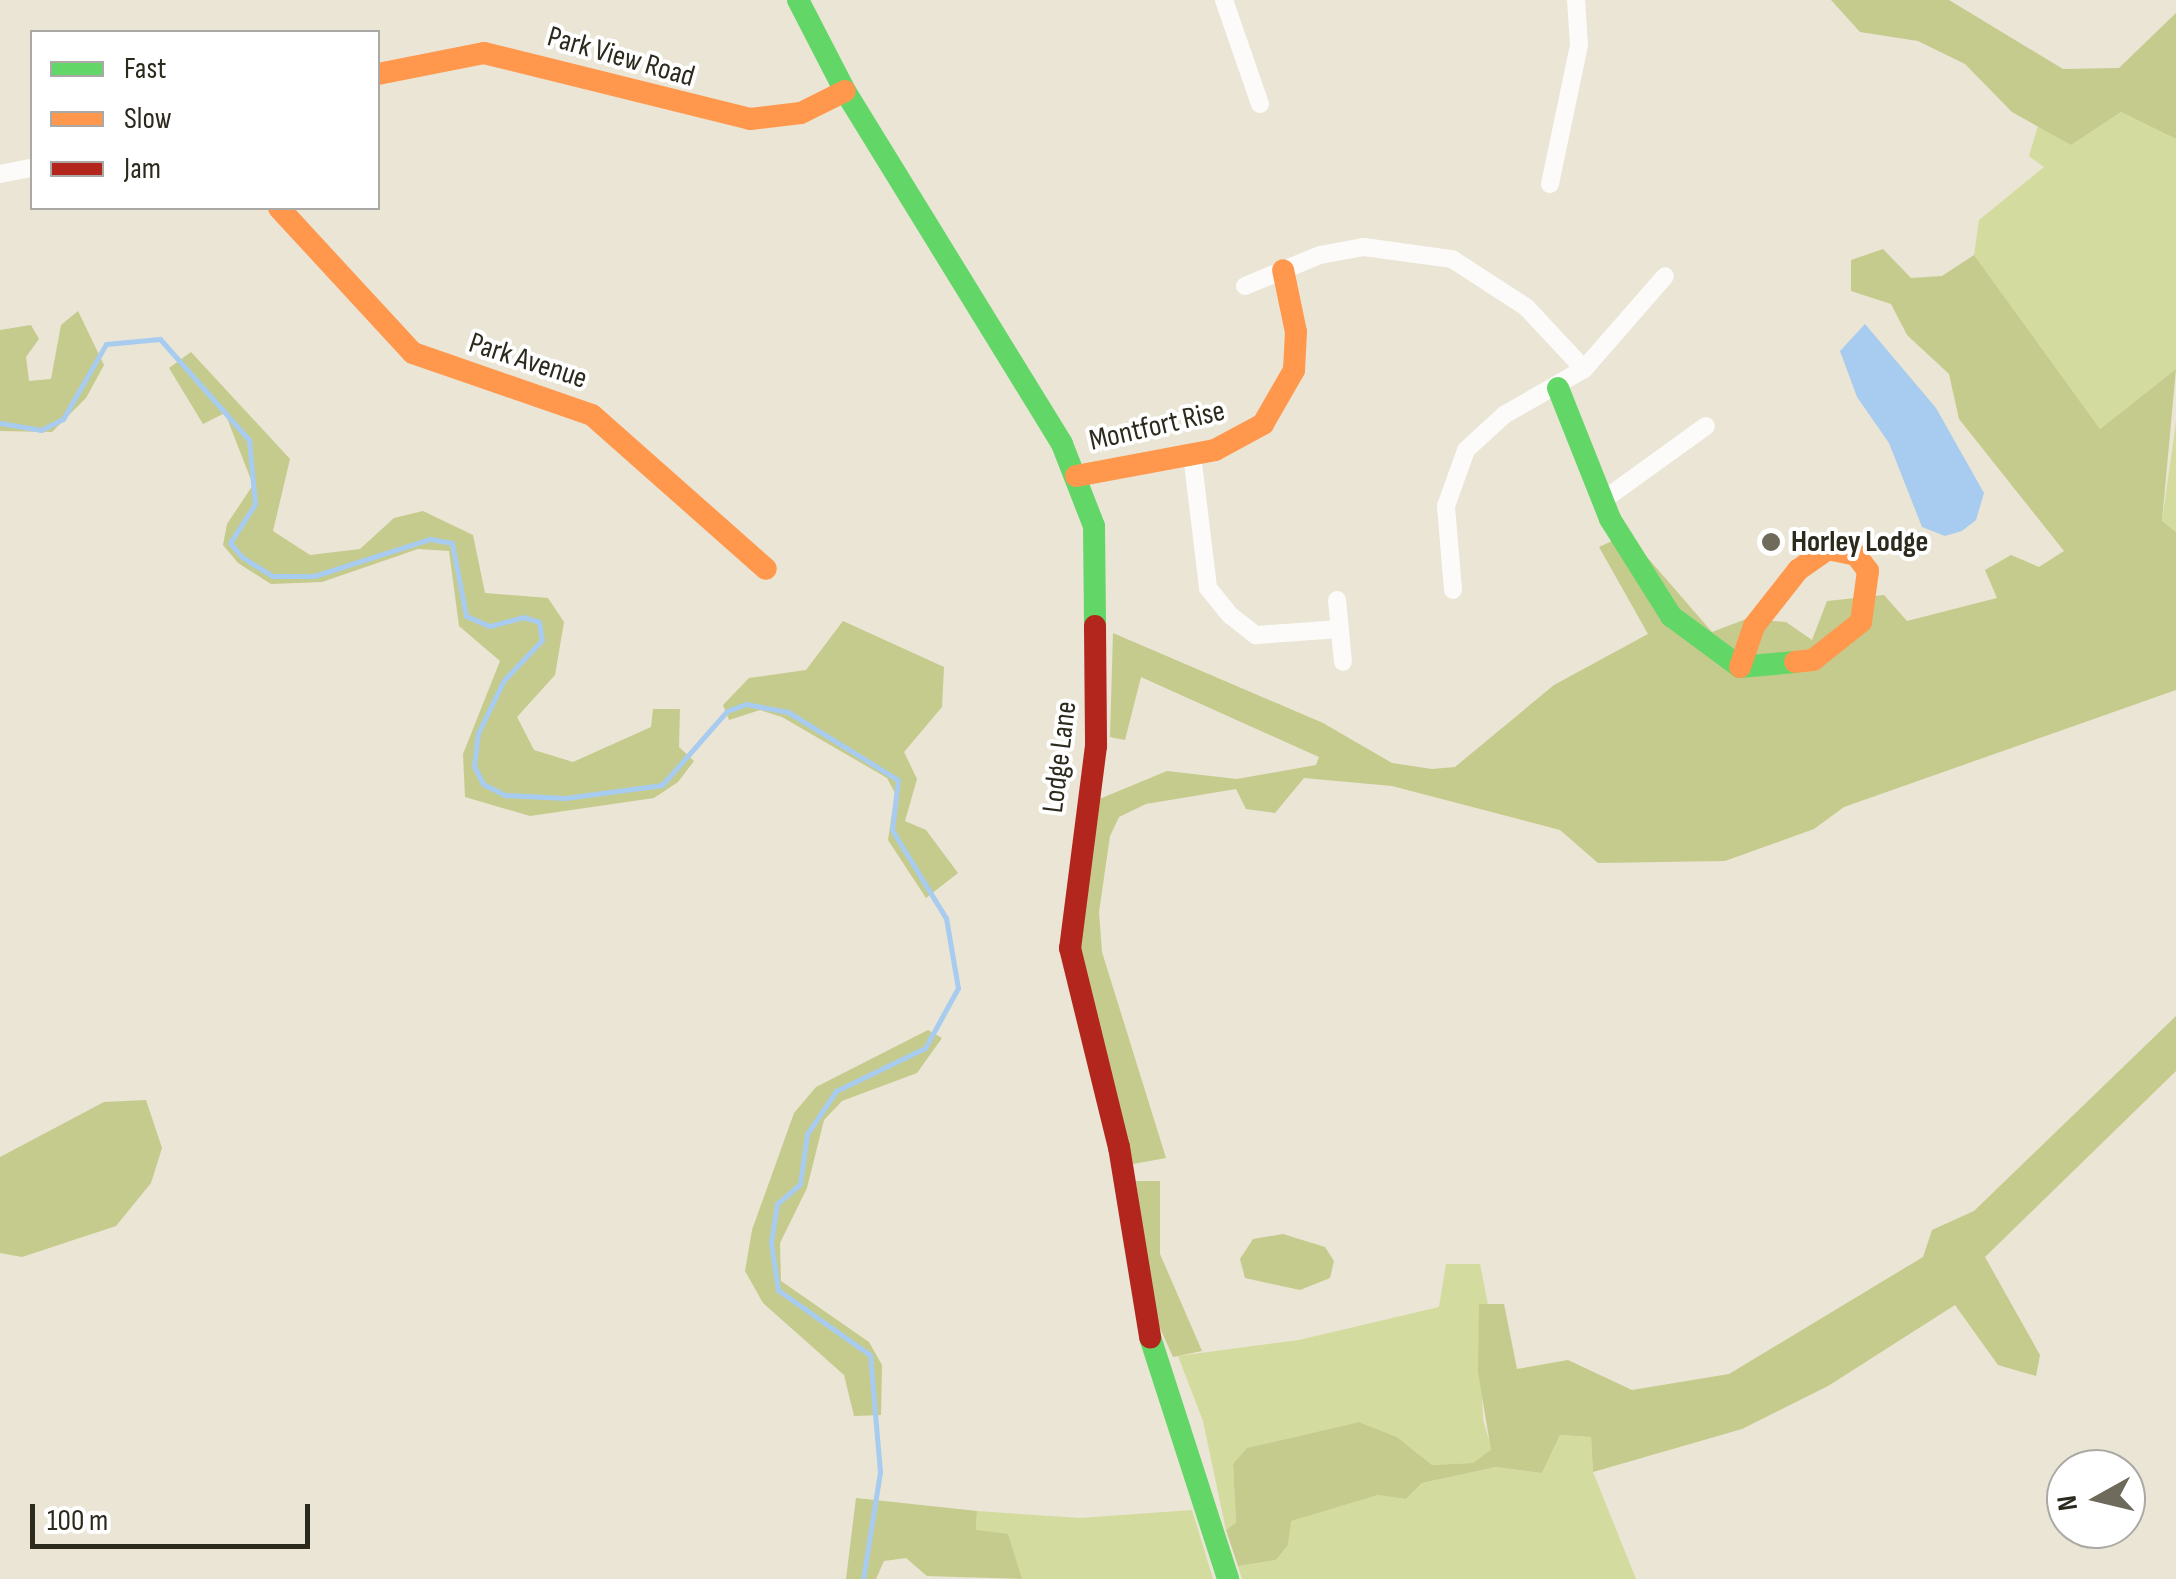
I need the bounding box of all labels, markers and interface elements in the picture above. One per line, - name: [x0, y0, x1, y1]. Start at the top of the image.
- street label: Park View Road: [543, 19, 699, 95]
- legend: [30, 30, 380, 210]
- text: Fast: [124, 51, 166, 87]
- text: Slow: [124, 101, 172, 137]
- text: Jam: [124, 151, 161, 187]
- street label: Park Avenue: [464, 325, 592, 397]
- street label: Montfort Rise: [1086, 393, 1228, 459]
- place label: Horley Lodge: [1791, 524, 1928, 560]
- marker: Horley Lodge: [1760, 531, 1782, 553]
- street label: Lodge Lane: [1035, 699, 1085, 815]
- north arrow: [2046, 1449, 2146, 1549]
- scale bar: [35, 1484, 315, 1546]
- text: N: [2050, 1493, 2085, 1513]
- text: 100 m: [47, 1503, 108, 1539]

